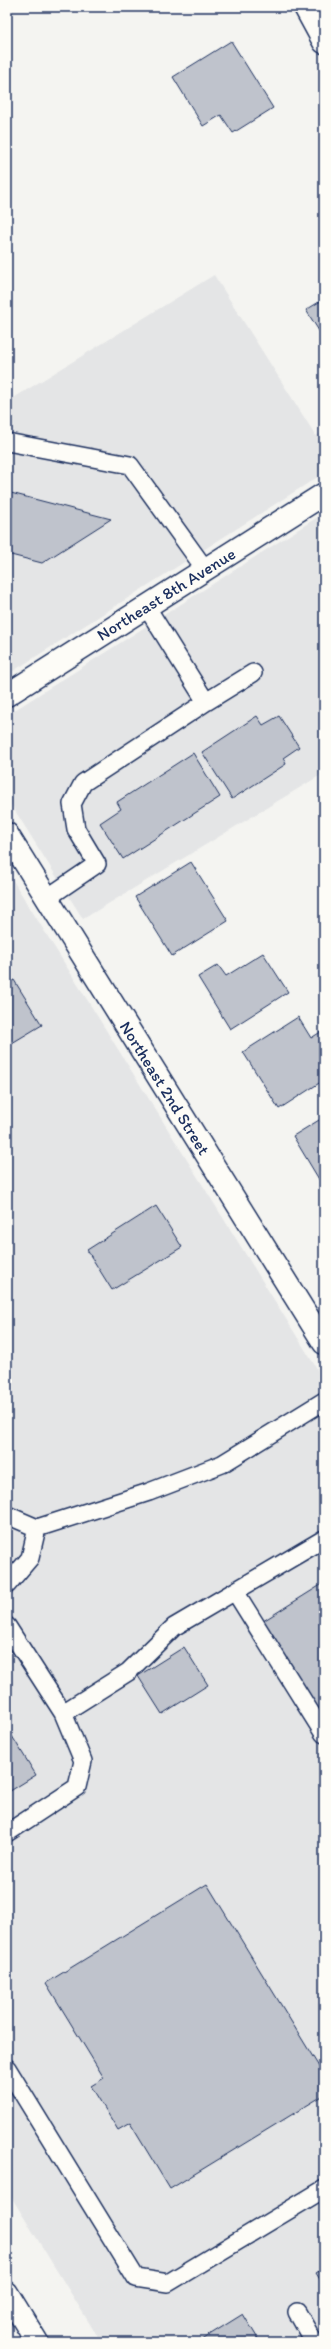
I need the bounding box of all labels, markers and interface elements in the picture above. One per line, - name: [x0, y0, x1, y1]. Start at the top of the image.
- street label: Northeast 8th Avenue: [93, 543, 239, 645]
- street label: Northeast 2nd Street: [116, 1017, 214, 1159]

